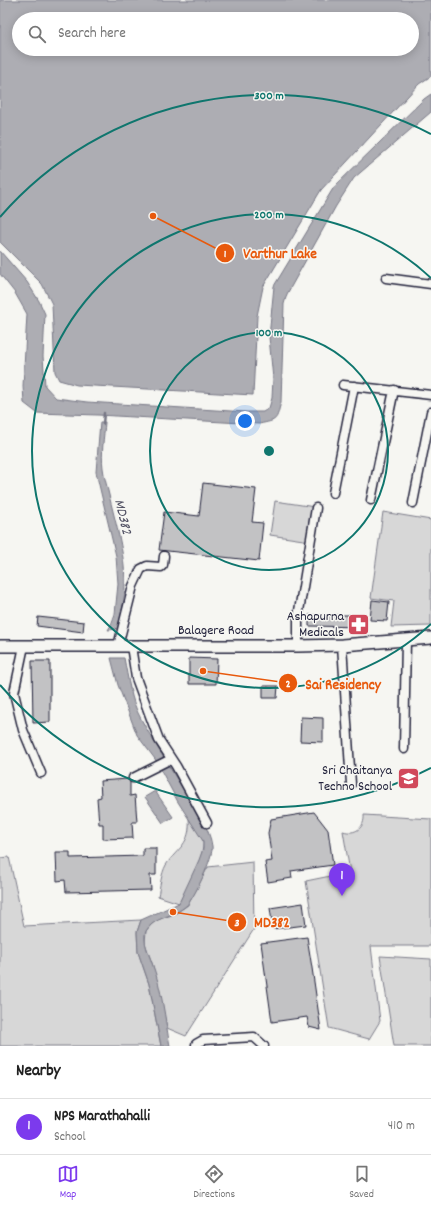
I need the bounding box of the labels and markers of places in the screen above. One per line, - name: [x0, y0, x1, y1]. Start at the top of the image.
- callout: Varthur Lake: [215, 239, 325, 266]
- centre of rings: [262, 444, 276, 458]
- place label: Ashapurna Medicals: [287, 607, 344, 643]
- pharmacy icon: Ashapurna Medicals: [346, 612, 372, 638]
- callout: Sai Residency: [278, 670, 389, 697]
- place label: Sri Chaitanya Techno School: [318, 761, 393, 797]
- school or university icon: Sri Chaitanya Techno School: [395, 766, 421, 792]
- pin: 1: [329, 863, 355, 896]
- callout: MD382: [227, 908, 298, 935]

